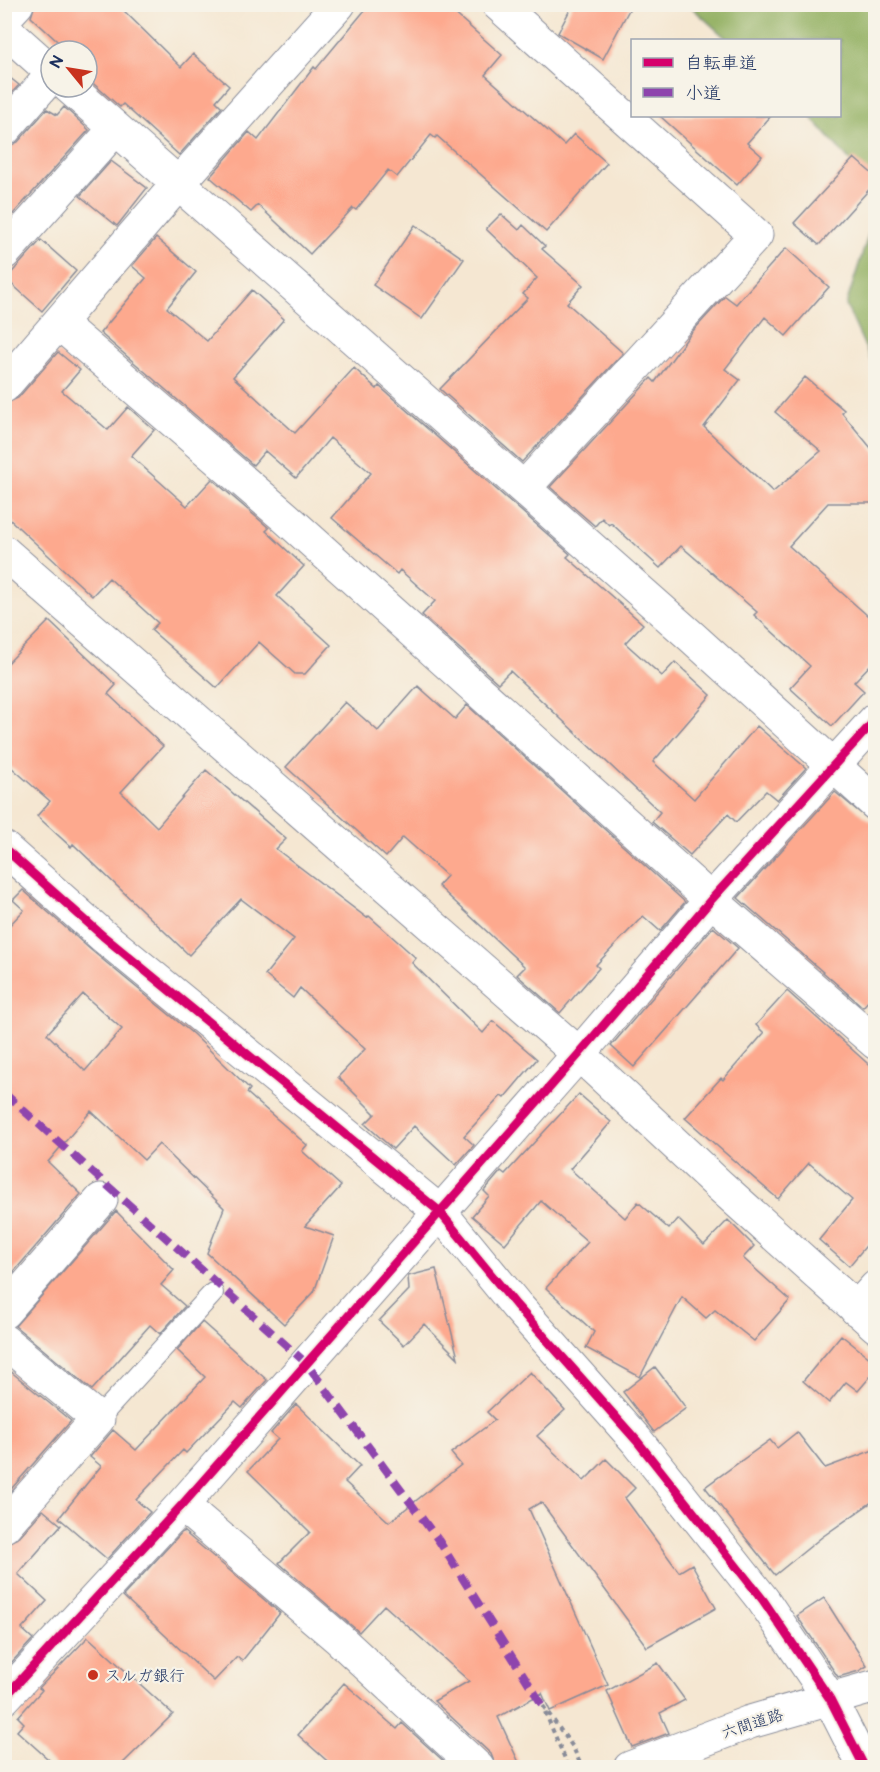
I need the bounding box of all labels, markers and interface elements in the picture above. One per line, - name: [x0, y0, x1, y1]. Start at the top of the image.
- north arrow: [39, 39, 99, 99]
- legend: [631, 39, 841, 117]
- text: N: [46, 52, 69, 72]
- text: 自転車道: [685, 53, 757, 74]
- text: 小道: [685, 83, 721, 104]
- place label: スルガ銀行: [105, 1667, 185, 1686]
- marker: スルガ銀行: [86, 1668, 100, 1682]
- street label: 六間道路: [719, 1706, 786, 1743]

